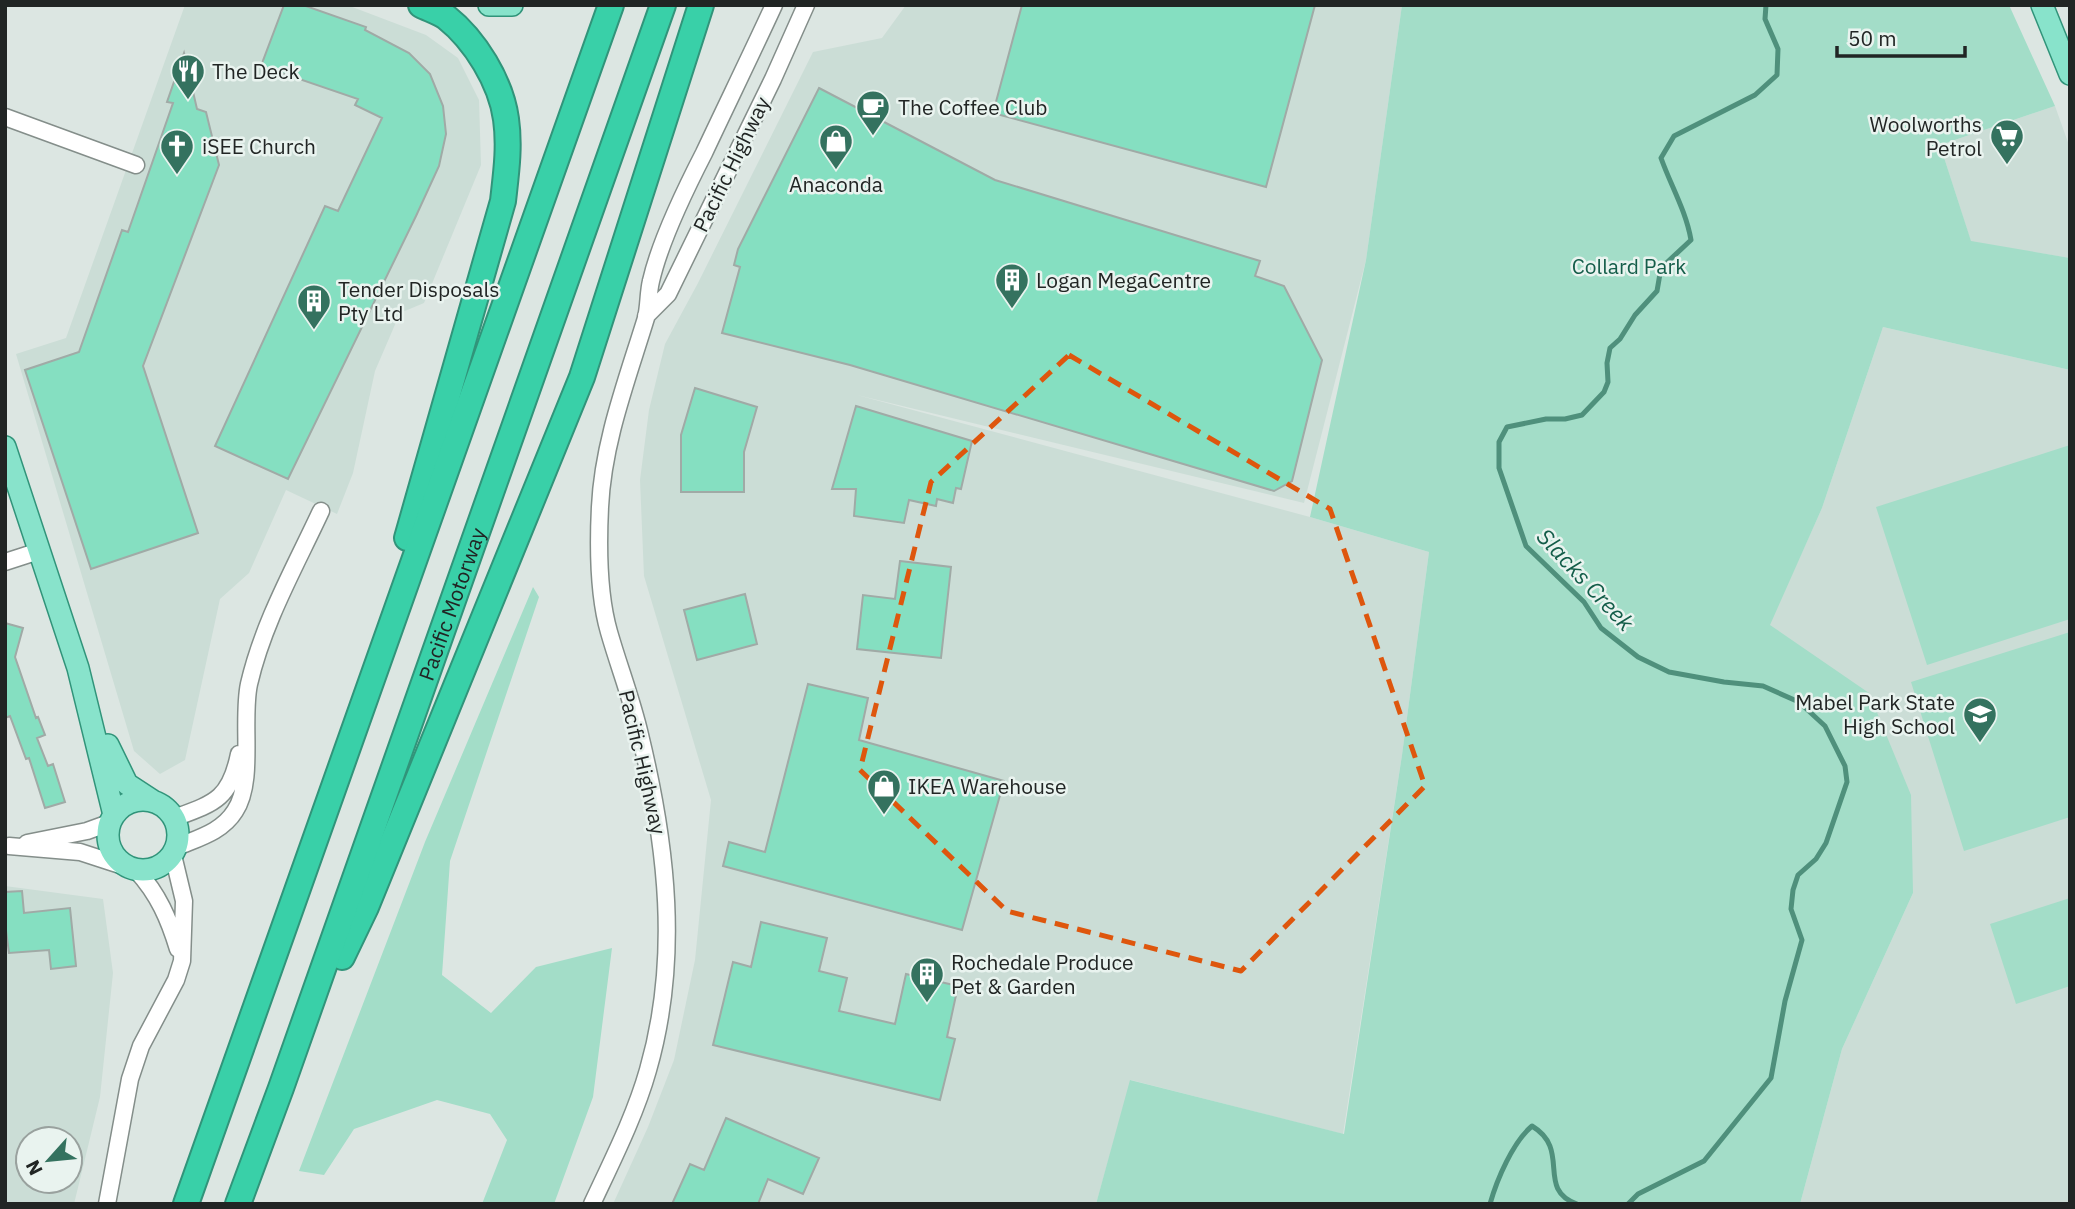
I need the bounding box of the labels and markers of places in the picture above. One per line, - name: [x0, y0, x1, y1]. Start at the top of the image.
- restaurant icon: The Deck: [169, 52, 207, 101]
- place label: The Deck: [212, 57, 300, 85]
- cafe icon: The Coffee Club: [854, 88, 892, 137]
- place label: The Coffee Club: [898, 93, 1048, 121]
- place label: Woolworths Petrol: [1869, 110, 1982, 162]
- supermarket icon: Woolworths Petrol: [1988, 117, 2026, 166]
- shop icon: Anaconda: [817, 122, 855, 171]
- church icon: iSEE Church: [158, 127, 196, 176]
- place label: iSEE Church: [202, 132, 316, 160]
- place label: Anaconda: [789, 170, 883, 198]
- building icon: Logan MegaCentre: [993, 261, 1031, 310]
- place label: Logan MegaCentre: [1036, 266, 1211, 294]
- place label: Tender Disposals Pty Ltd: [338, 275, 499, 327]
- building icon: Tender Disposals Pty Ltd: [295, 282, 333, 331]
- place label: Mabel Park State High School: [1795, 688, 1955, 740]
- school or university icon: Mabel Park State High School: [1961, 695, 1999, 744]
- shop icon: IKEA Warehouse: [865, 767, 903, 816]
- place label: IKEA Warehouse: [908, 772, 1067, 800]
- place label: Rochedale Produce Pet & Garden: [951, 948, 1133, 1000]
- building icon: Rochedale Produce Pet & Garden: [908, 955, 946, 1004]

